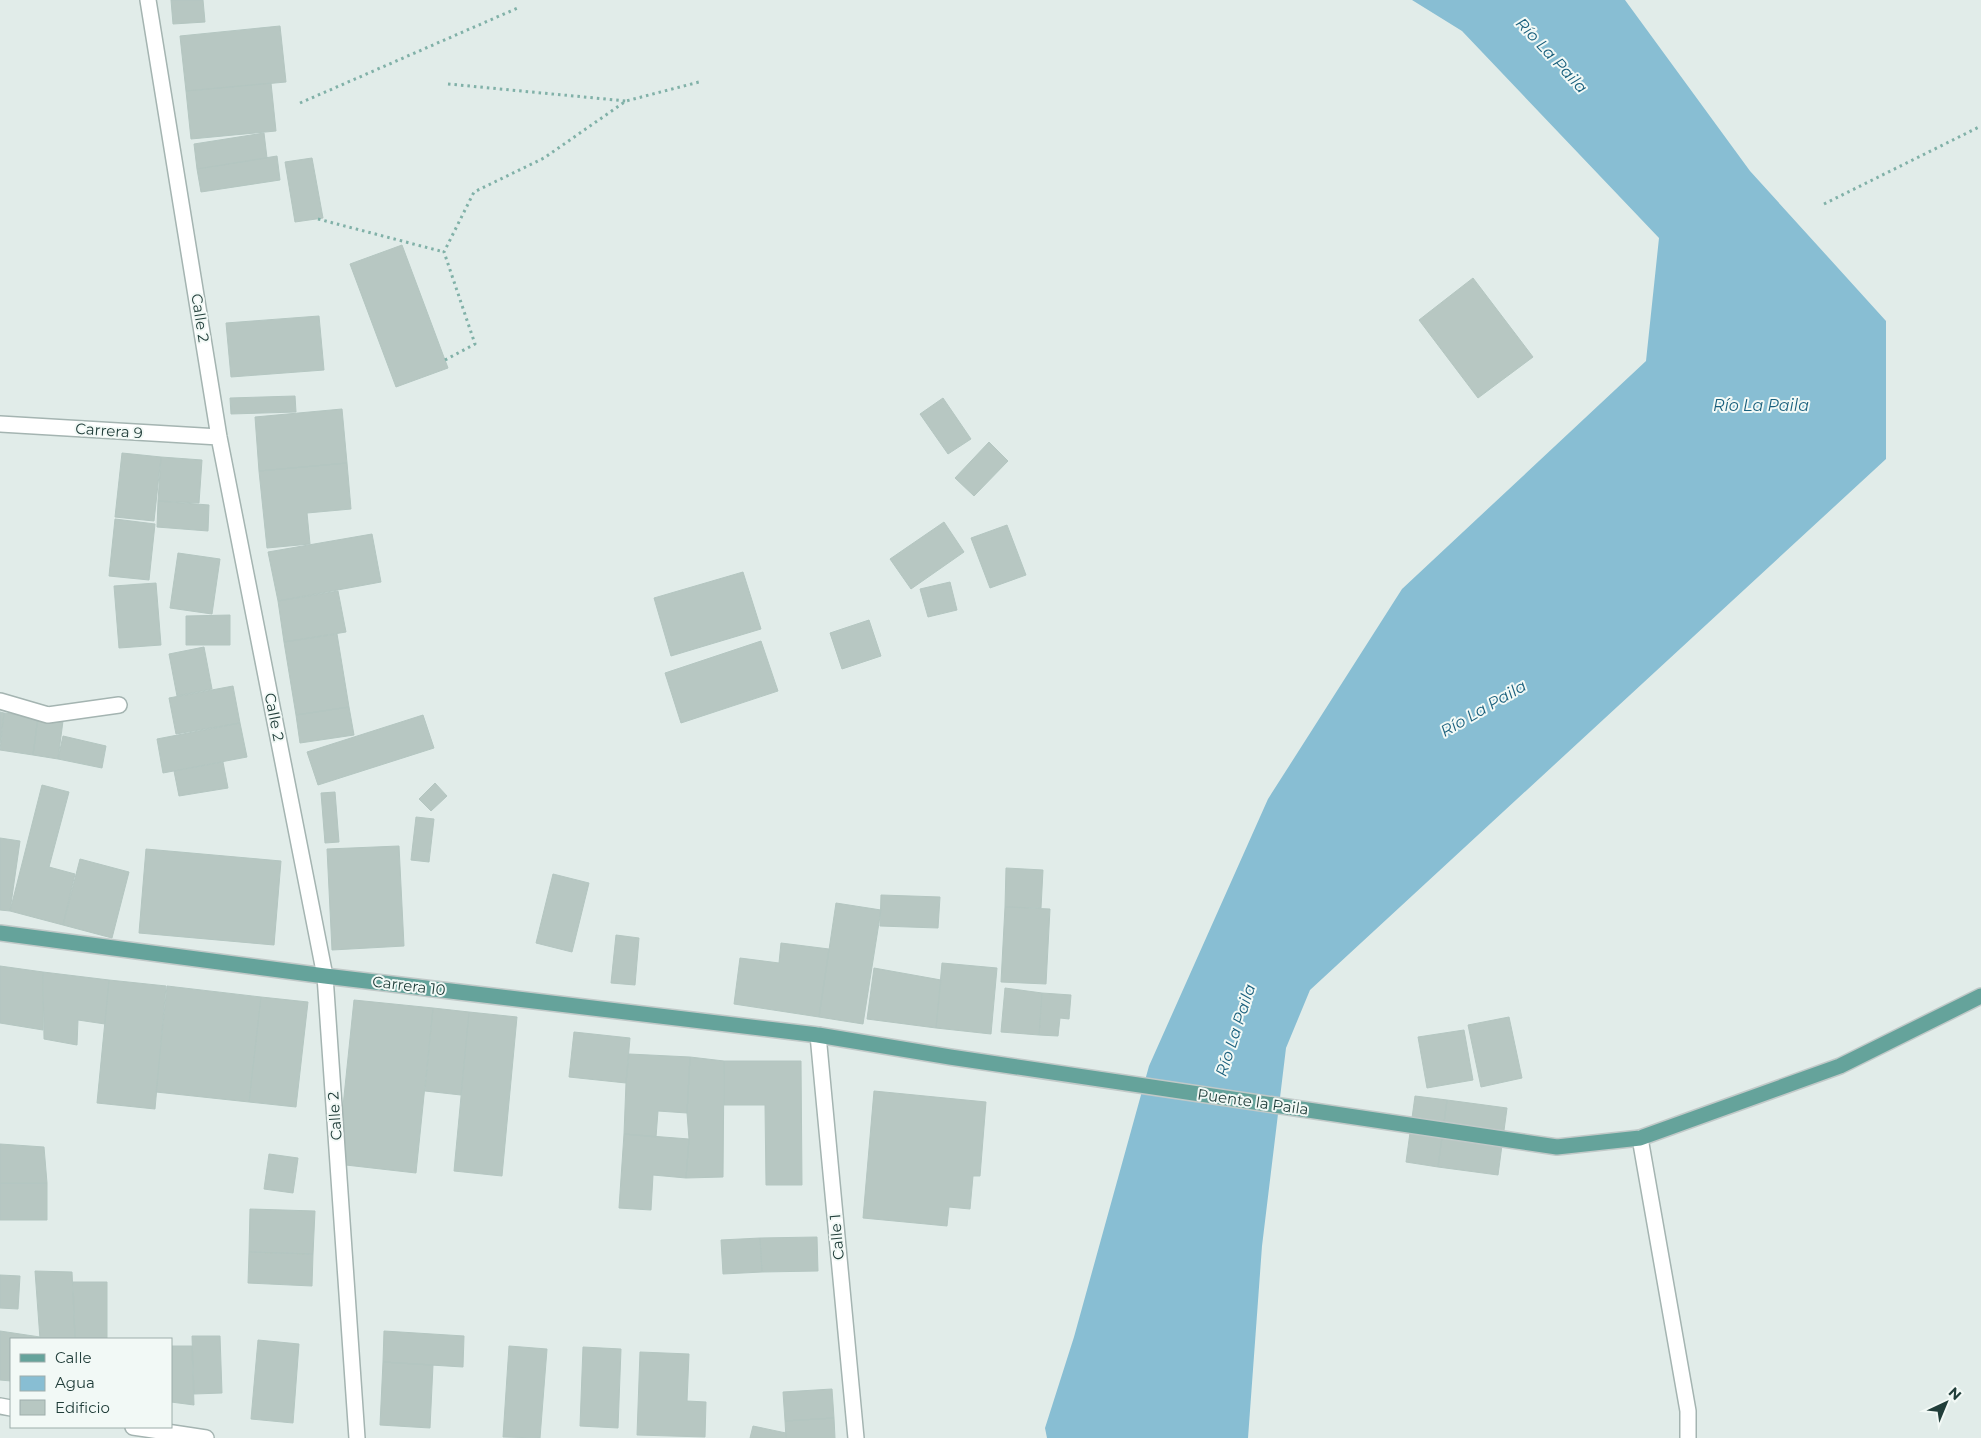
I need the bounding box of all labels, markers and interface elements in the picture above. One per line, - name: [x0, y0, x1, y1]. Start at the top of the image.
- water label: Río La Paila: [1512, 14, 1591, 97]
- street label: Calle 2: [187, 292, 214, 344]
- water label: Río La Paila: [1713, 396, 1809, 415]
- street label: Carrera 9: [75, 419, 143, 442]
- water label: Río La Paila: [1437, 676, 1530, 741]
- street label: Calle 2: [260, 691, 288, 743]
- street label: Carrera 10: [371, 972, 447, 999]
- water label: Río La Paila: [1212, 981, 1259, 1079]
- street label: Puente la Paila: [1196, 1084, 1310, 1119]
- street label: Calle 2: [323, 1091, 346, 1141]
- street label: Calle 1: [825, 1213, 848, 1261]
- legend: [10, 1338, 172, 1428]
- text: Calle: [55, 1348, 92, 1367]
- text: Agua: [55, 1373, 95, 1392]
- north arrow: [1921, 1378, 1971, 1428]
- text: N: [1945, 1383, 1965, 1404]
- text: Edificio: [55, 1398, 110, 1417]

